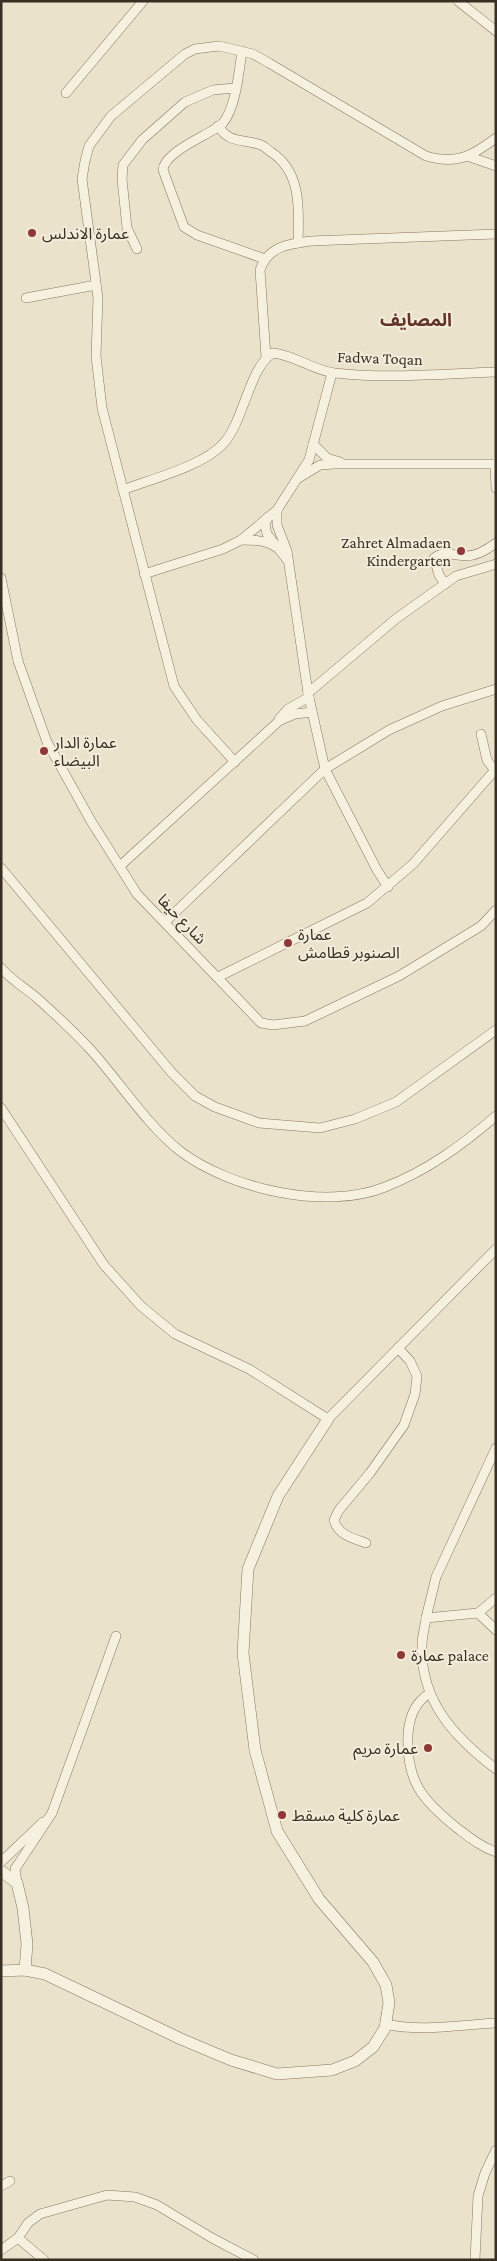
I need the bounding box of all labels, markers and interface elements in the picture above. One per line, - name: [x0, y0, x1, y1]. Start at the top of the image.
- place label: عمارة الاندلس: [42, 225, 129, 243]
- marker: عمارة الاندلس: [26, 227, 38, 239]
- district label: المصايف: [380, 310, 452, 330]
- street label: Fadwa Toqan: [337, 348, 423, 369]
- place label: Zahret Almadaen Kindergarten: [341, 534, 451, 570]
- marker: Zahret Almadaen Kindergarten: [455, 545, 467, 557]
- place label: عمارة الدار البيضاء: [53, 734, 117, 769]
- marker: عمارة الدار البيضاء: [38, 745, 50, 757]
- street label: شارع حيفا: [151, 891, 210, 950]
- place label: عمارة الصنوبر قطامش: [298, 926, 400, 962]
- marker: عمارة الصنوبر قطامش: [282, 937, 294, 949]
- place label: عمارة palace: [411, 1647, 489, 1665]
- marker: عمارة palace: [395, 1649, 407, 1661]
- place label: عمارة مريم: [353, 1740, 418, 1761]
- marker: عمارة مريم: [422, 1742, 434, 1754]
- place label: عمارة كلية مسقط: [292, 1807, 400, 1825]
- marker: عمارة كلية مسقط: [276, 1809, 288, 1821]

